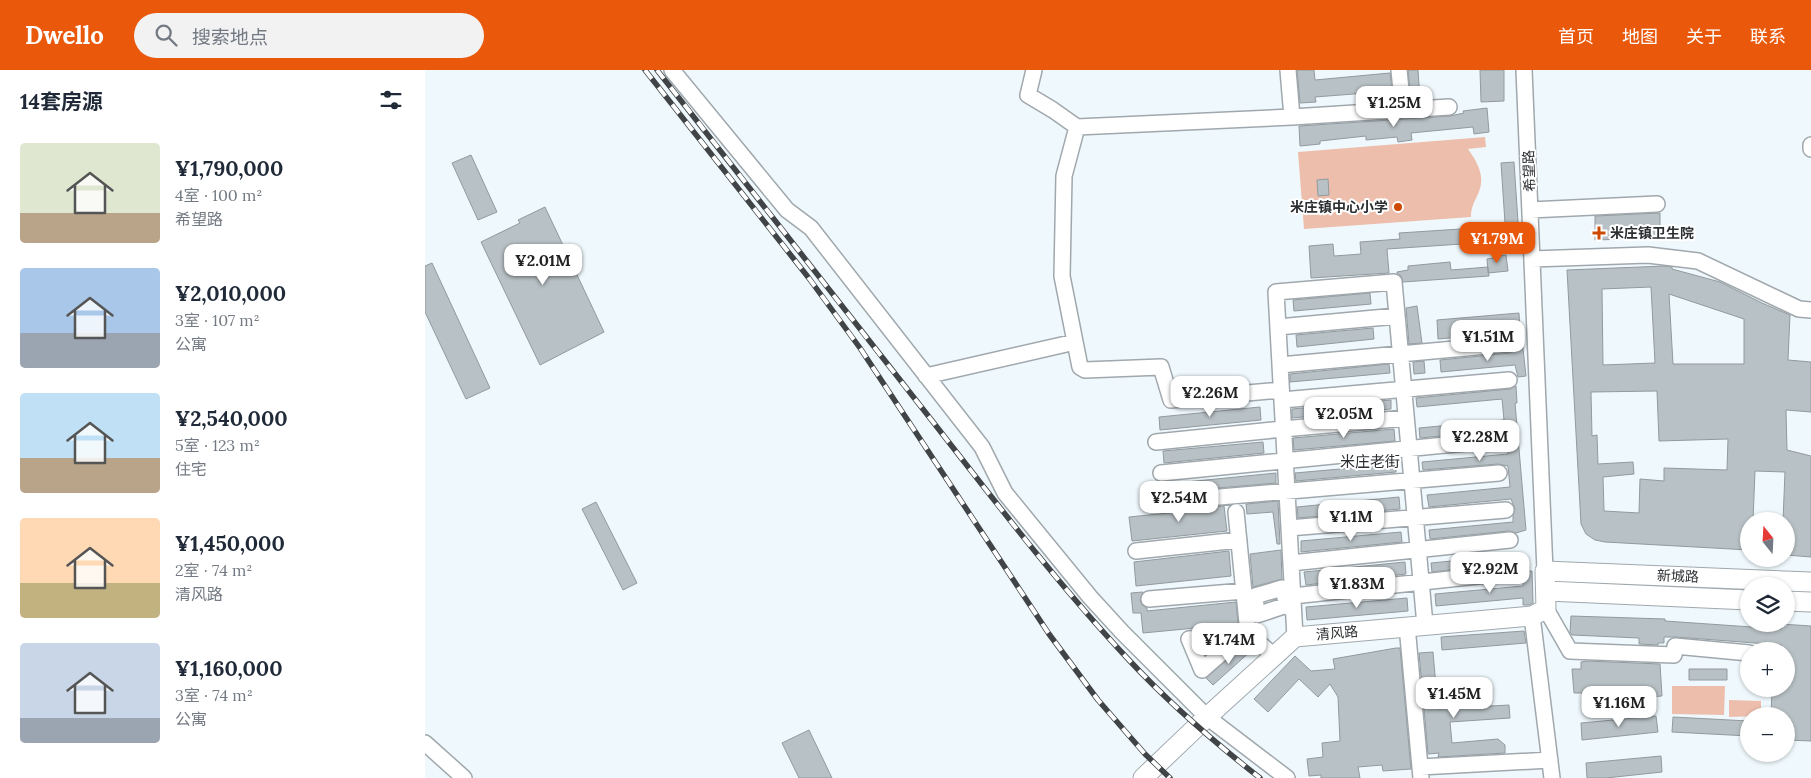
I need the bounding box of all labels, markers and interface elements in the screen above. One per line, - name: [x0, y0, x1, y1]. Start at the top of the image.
- search box: [134, 13, 484, 58]
- text: Dwello: [25, 20, 104, 51]
- icon: search: [152, 21, 180, 49]
- text: 搜索地点: [192, 25, 268, 49]
- text: 首页: [1558, 25, 1594, 48]
- text: 地图: [1622, 25, 1658, 48]
- text: 关于: [1686, 25, 1722, 48]
- text: 联系: [1750, 25, 1786, 48]
- pin: ¥1.25M: [1353, 85, 1435, 128]
- icon: filters: [377, 86, 405, 114]
- text: 14套房源: [20, 88, 103, 115]
- text: ¥1.25M: [1367, 92, 1421, 112]
- street label: 希望路: [1519, 150, 1539, 192]
- text: ¥1,790,000: [175, 155, 283, 182]
- icon: home: [60, 163, 120, 223]
- text: 4室 · 100 m²: [175, 185, 262, 205]
- place label: 米庄镇中心小学: [1290, 198, 1388, 216]
- marker: 米庄镇中心小学: [1392, 201, 1404, 213]
- text: 希望路: [175, 209, 223, 229]
- pin: ¥1.79M: [1456, 222, 1538, 264]
- place label: 米庄镇卫生院: [1610, 224, 1694, 242]
- marker: 米庄镇卫生院: [1592, 226, 1606, 240]
- text: ¥1.79M: [1470, 228, 1524, 248]
- pin: ¥2.01M: [502, 244, 584, 286]
- text: ¥2.01M: [515, 250, 571, 270]
- text: ¥2,010,000: [175, 280, 286, 307]
- icon: home: [60, 288, 120, 348]
- text: 3室 · 107 m²: [175, 310, 260, 330]
- pin: ¥1.51M: [1447, 320, 1529, 362]
- text: ¥1.51M: [1462, 326, 1514, 346]
- text: 公寓: [175, 334, 207, 354]
- pin: ¥2.26M: [1169, 376, 1251, 418]
- text: ¥2.26M: [1181, 382, 1239, 402]
- pin: ¥2.05M: [1303, 396, 1385, 439]
- text: ¥2.05M: [1315, 403, 1373, 423]
- text: ¥2,540,000: [175, 405, 288, 432]
- icon: home: [60, 413, 120, 473]
- pin: ¥2.28M: [1439, 420, 1521, 462]
- text: ¥2.28M: [1451, 426, 1509, 446]
- text: 5室 · 123 m²: [175, 435, 260, 455]
- district label: 米庄老街: [1340, 452, 1400, 471]
- text: 住宅: [175, 459, 207, 479]
- pin: ¥2.54M: [1138, 480, 1220, 523]
- text: ¥2.54M: [1151, 487, 1207, 507]
- pin: ¥1.1M: [1316, 500, 1386, 542]
- text: ¥1.1M: [1329, 506, 1373, 526]
- north arrow: [1740, 512, 1795, 568]
- map controls: [1740, 512, 1795, 762]
- text: ¥1,450,000: [175, 530, 285, 557]
- icon: home: [60, 538, 120, 598]
- pin: ¥2.92M: [1449, 552, 1531, 594]
- text: ¥2.92M: [1461, 558, 1519, 578]
- text: 2室 · 74 m²: [175, 560, 253, 580]
- pin: ¥1.83M: [1316, 566, 1398, 609]
- street label: 新城路: [1657, 566, 1699, 586]
- text: ¥1.83M: [1329, 573, 1385, 593]
- button: layers: [1740, 577, 1795, 632]
- text: 清风路: [175, 584, 223, 604]
- pin: ¥1.74M: [1188, 622, 1270, 665]
- street label: 清风路: [1315, 622, 1359, 644]
- text: ¥1.74M: [1203, 629, 1255, 649]
- button: +: [1740, 642, 1795, 697]
- text: ¥1,160,000: [175, 655, 283, 682]
- icon: home: [60, 663, 120, 723]
- pin: ¥1.45M: [1413, 676, 1495, 719]
- text: ¥1.45M: [1427, 683, 1481, 703]
- text: 3室 · 74 m²: [175, 685, 253, 705]
- pin: ¥1.16M: [1578, 686, 1660, 728]
- text: ¥1.16M: [1592, 692, 1646, 712]
- button: −: [1740, 707, 1795, 762]
- text: 公寓: [175, 709, 207, 729]

